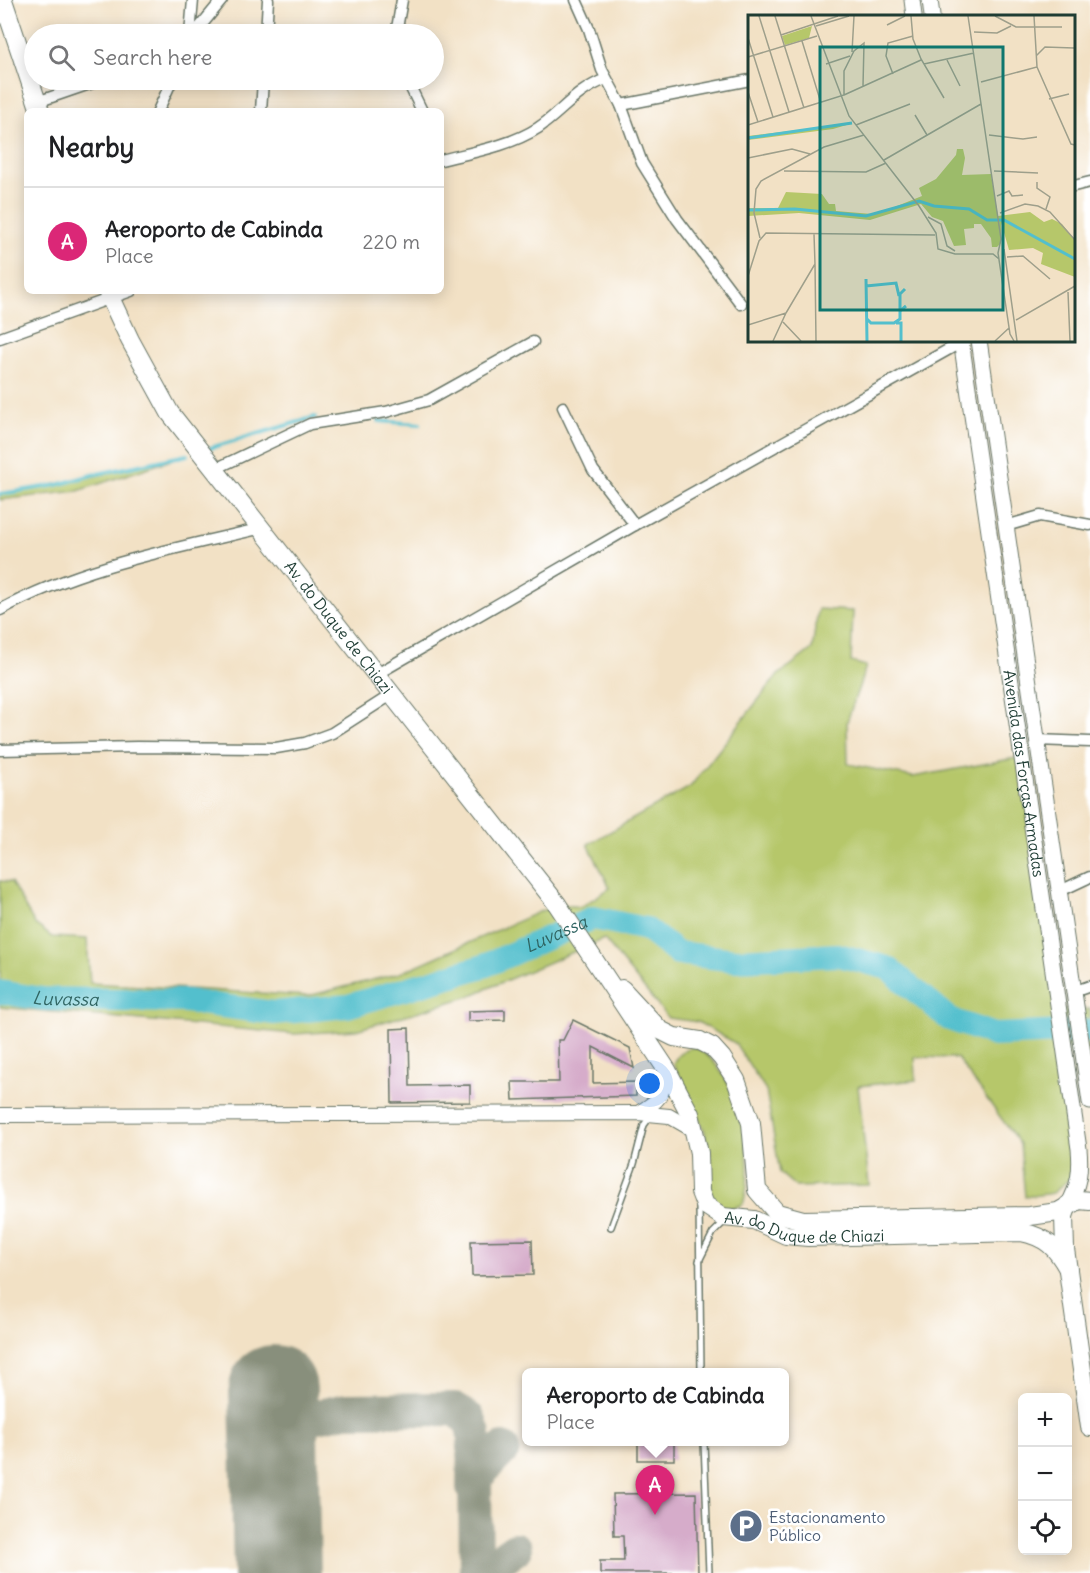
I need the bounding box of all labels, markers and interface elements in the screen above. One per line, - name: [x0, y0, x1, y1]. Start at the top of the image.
- inset map: [748, 15, 1075, 342]
- search box: [24, 24, 444, 90]
- icon: search: [45, 41, 78, 74]
- text: Search here: [93, 43, 212, 71]
- text: Nearby: [48, 131, 134, 164]
- text: Aeroporto de Cabinda: [105, 215, 323, 243]
- text: A: [61, 229, 74, 254]
- text: 220 m: [363, 229, 420, 254]
- text: Place: [105, 243, 153, 268]
- street label: Av. do Duque de Chiazi: [280, 557, 397, 698]
- street label: Avenida das Forças Armadas: [999, 668, 1049, 878]
- water label: Luvassa: [521, 909, 592, 958]
- water label: Luvassa: [31, 985, 100, 1011]
- your location: [635, 1069, 664, 1098]
- street label: Av. do Duque de Chiazi: [723, 1207, 885, 1247]
- popup: [522, 1368, 789, 1446]
- text: Aeroporto de Cabinda: [546, 1381, 765, 1409]
- map controls: [1018, 1393, 1072, 1555]
- button: +: [1018, 1393, 1072, 1447]
- text: Place: [546, 1409, 595, 1434]
- button: −: [1018, 1447, 1072, 1501]
- pin: A: [636, 1466, 674, 1515]
- button: locate: [1018, 1501, 1072, 1555]
- place label: Estacionamento Público: [769, 1507, 885, 1545]
- parking icon: Estacionamento Público: [728, 1508, 764, 1544]

